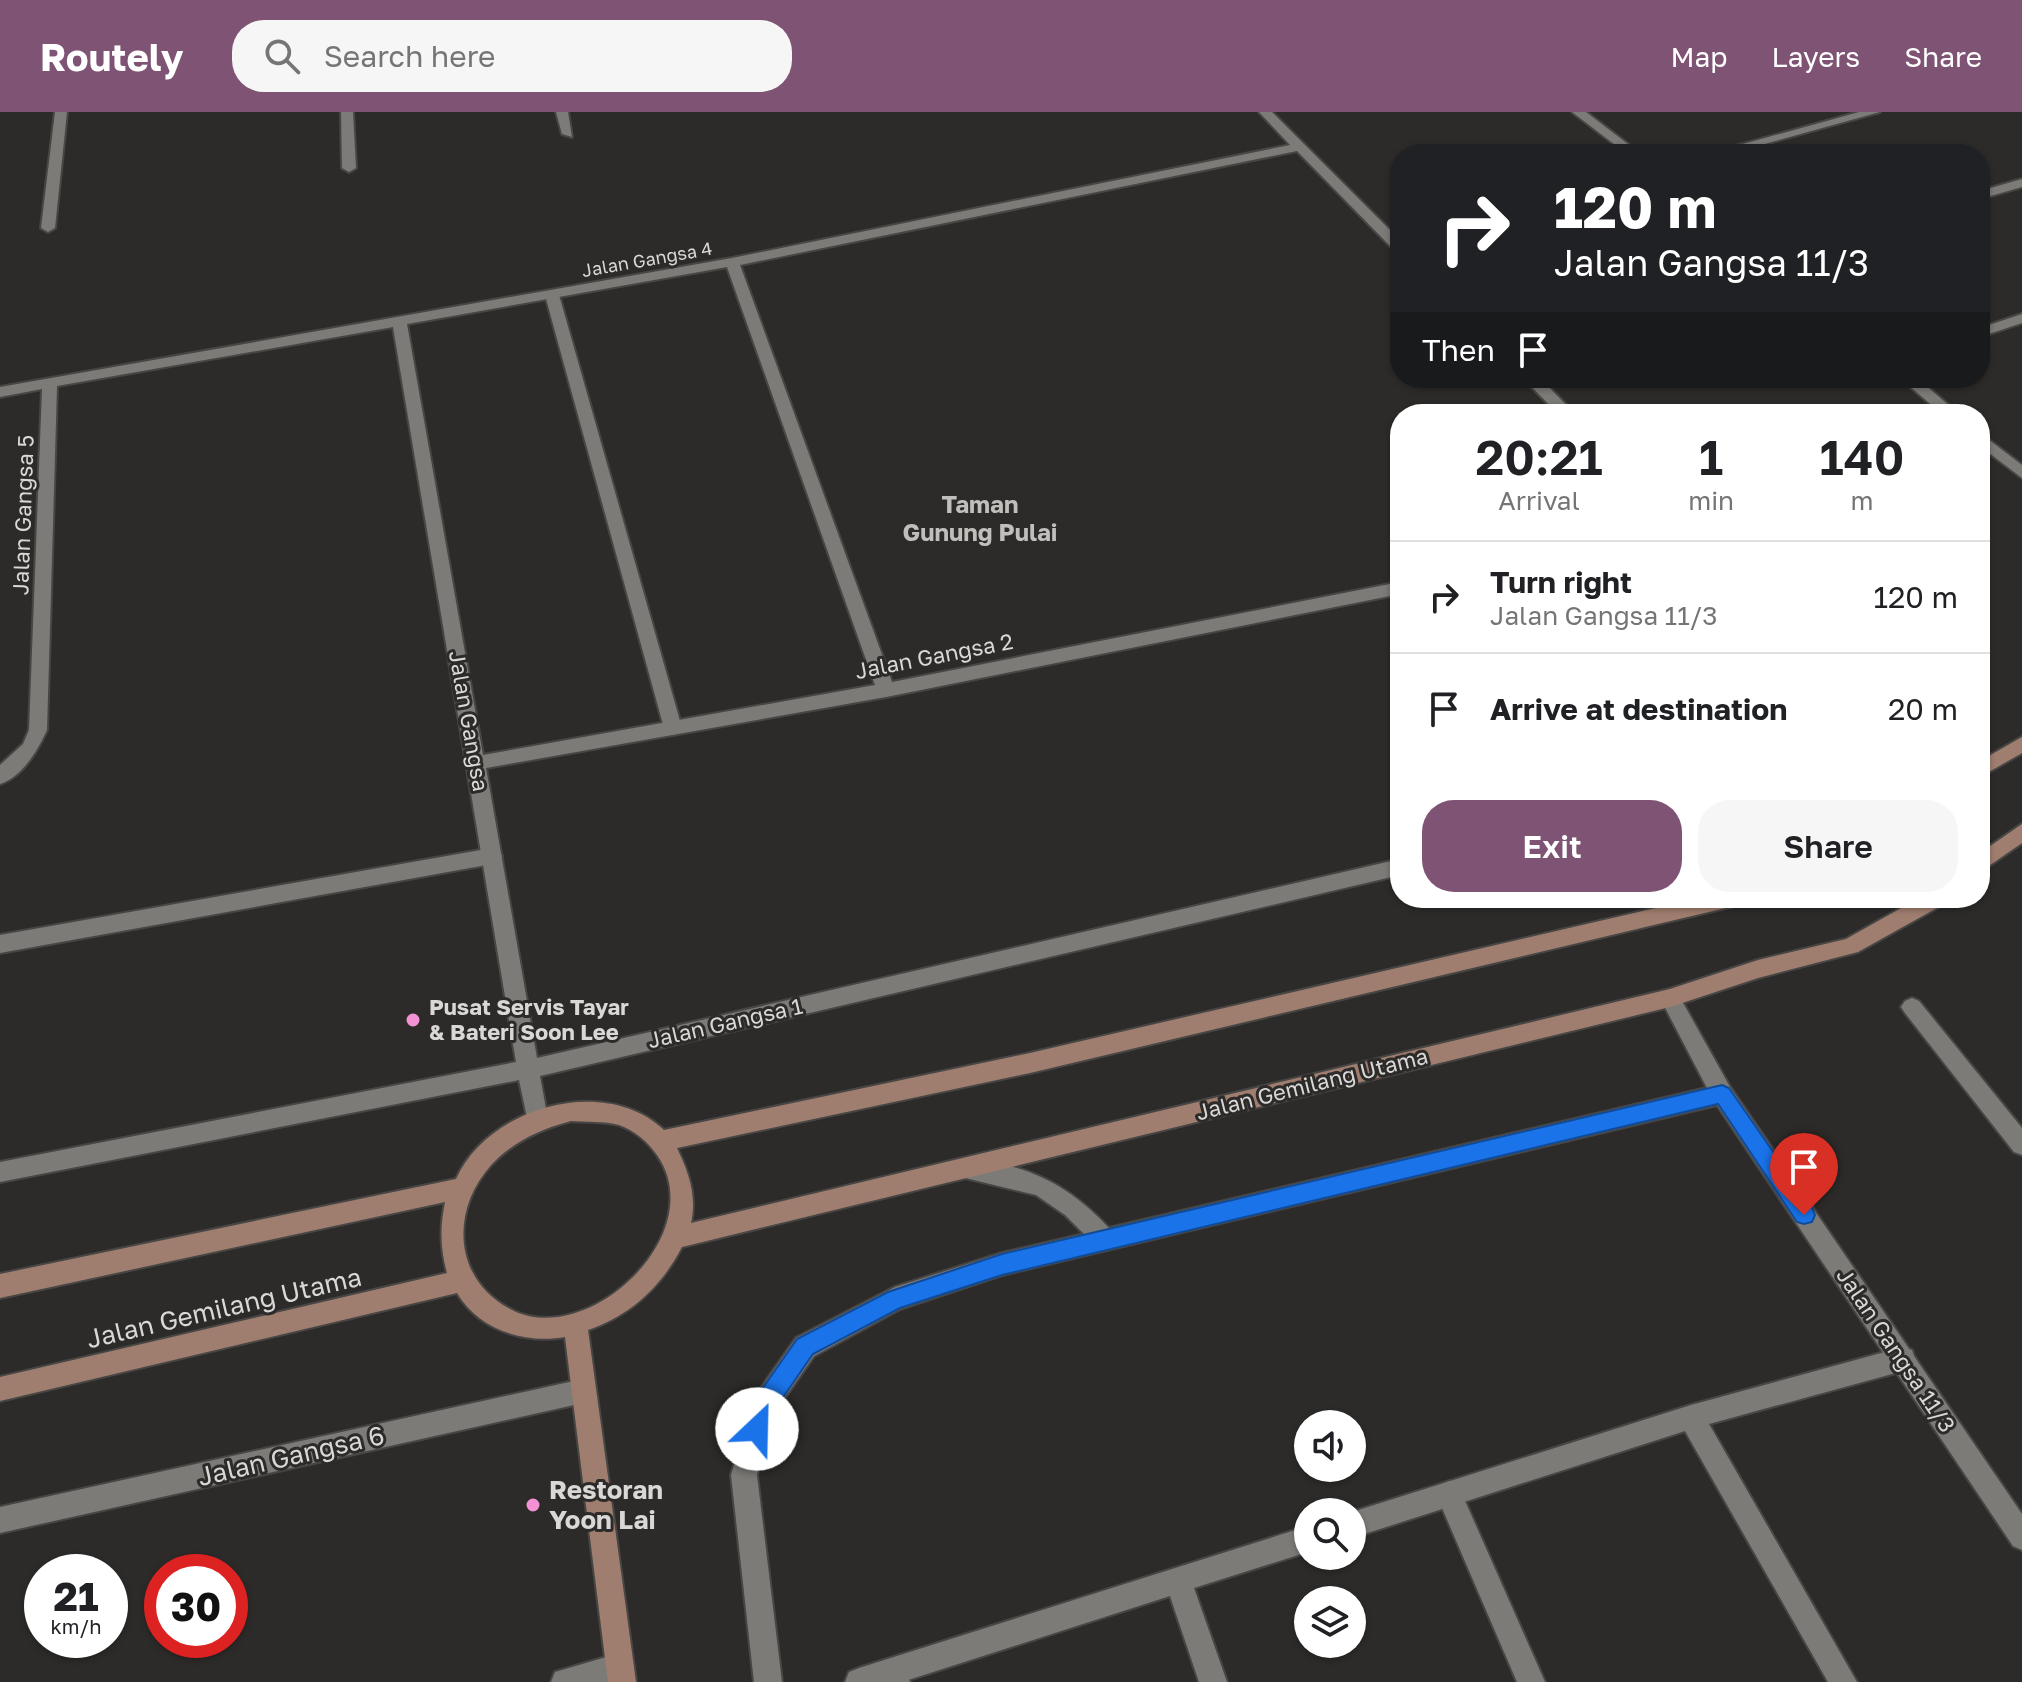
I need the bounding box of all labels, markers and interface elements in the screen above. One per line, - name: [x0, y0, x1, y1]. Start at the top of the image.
- search box: [232, 20, 792, 92]
- text: Routely: [40, 34, 184, 79]
- icon: search: [260, 34, 304, 78]
- text: Search here: [324, 38, 496, 74]
- text: Map: [1670, 40, 1728, 73]
- text: Layers: [1772, 40, 1860, 73]
- text: Share: [1904, 40, 1982, 73]
- text: 120 m: [1554, 173, 1716, 240]
- icon: right: [1422, 176, 1526, 280]
- street label: Jalan Gangsa 4: [580, 237, 714, 281]
- text: Jalan Gangsa 11/3: [1554, 241, 1869, 284]
- icon: arrive: [1511, 328, 1555, 372]
- text: Then: [1422, 332, 1495, 368]
- text: 20:21: [1475, 428, 1603, 486]
- text: 1: [1699, 428, 1723, 486]
- text: 140: [1820, 428, 1905, 486]
- street label: Jalan Gangsa 5: [6, 434, 39, 596]
- text: Arrival: [1498, 485, 1580, 516]
- text: min: [1688, 485, 1734, 516]
- text: m: [1851, 485, 1874, 516]
- district label: Taman Gunung Pulai: [903, 489, 1057, 546]
- text: Turn right: [1490, 564, 1632, 600]
- icon: right: [1422, 575, 1466, 619]
- text: 120 m: [1873, 579, 1958, 615]
- text: Jalan Gangsa 11/3: [1490, 600, 1718, 631]
- street label: Jalan Gangsa 2: [853, 627, 1015, 684]
- street label: Jalan Gangsa: [444, 649, 495, 793]
- icon: arrive: [1422, 687, 1466, 731]
- text: Arrive at destination: [1490, 691, 1787, 727]
- text: 20 m: [1888, 691, 1958, 727]
- button: Exit: [1422, 800, 1682, 892]
- button: Share: [1698, 800, 1958, 892]
- street label: Jalan Gangsa 1: [645, 991, 805, 1053]
- place label: Pusat Servis Tayar & Bateri Soon Lee: [429, 993, 629, 1045]
- marker: Pusat Servis Tayar & Bateri Soon Lee: [404, 1011, 422, 1029]
- street label: Jalan Gemilang Utama: [1193, 1042, 1431, 1125]
- pin: [1770, 1133, 1838, 1215]
- icon: arrive: [1782, 1145, 1826, 1189]
- street label: Jalan Gemilang Utama: [83, 1261, 364, 1354]
- street label: Jalan Gangsa 11/3: [1831, 1262, 1961, 1437]
- position arrow: [715, 1387, 799, 1471]
- map controls: [1294, 1410, 1366, 1658]
- button: sound: [1294, 1410, 1366, 1482]
- street label: Jalan Gangsa 6: [195, 1419, 387, 1492]
- place label: Restoran Yoon Lai: [549, 1474, 663, 1535]
- marker: Restoran Yoon Lai: [524, 1496, 542, 1514]
- button: search: [1294, 1498, 1366, 1570]
- speed limit sign: 30: [144, 1554, 248, 1658]
- text: 21: [54, 1572, 99, 1620]
- button: layers: [1294, 1586, 1366, 1658]
- text: km/h: [51, 1614, 101, 1638]

